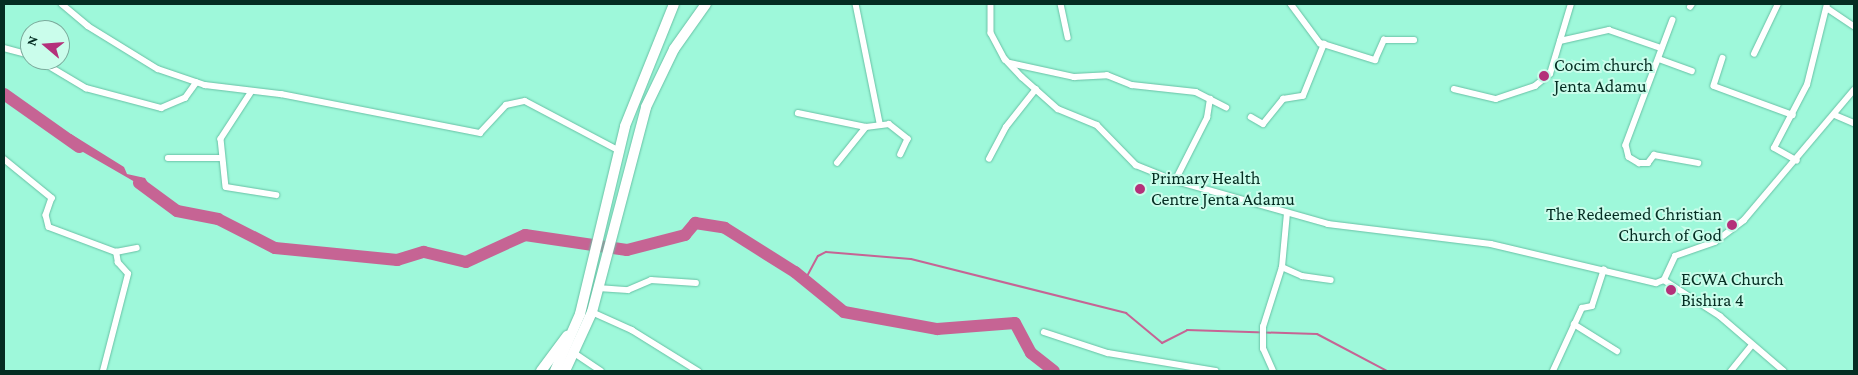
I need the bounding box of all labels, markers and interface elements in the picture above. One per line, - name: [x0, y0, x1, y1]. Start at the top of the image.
- north arrow: [20, 20, 70, 70]
- text: N: [23, 34, 41, 48]
- place label: Cocim church Jenta Adamu: [1554, 55, 1653, 98]
- marker: Cocim church Jenta Adamu: [1538, 70, 1550, 82]
- place label: Primary Health Centre Jenta Adamu: [1151, 168, 1295, 210]
- marker: Primary Health Centre Jenta Adamu: [1133, 182, 1147, 196]
- place label: The Redeemed Christian Church of God: [1546, 204, 1722, 246]
- marker: The Redeemed Christian Church of God: [1726, 219, 1738, 231]
- place label: ECWA Church Bishira 4: [1681, 269, 1784, 312]
- marker: ECWA Church Bishira 4: [1665, 284, 1677, 296]

